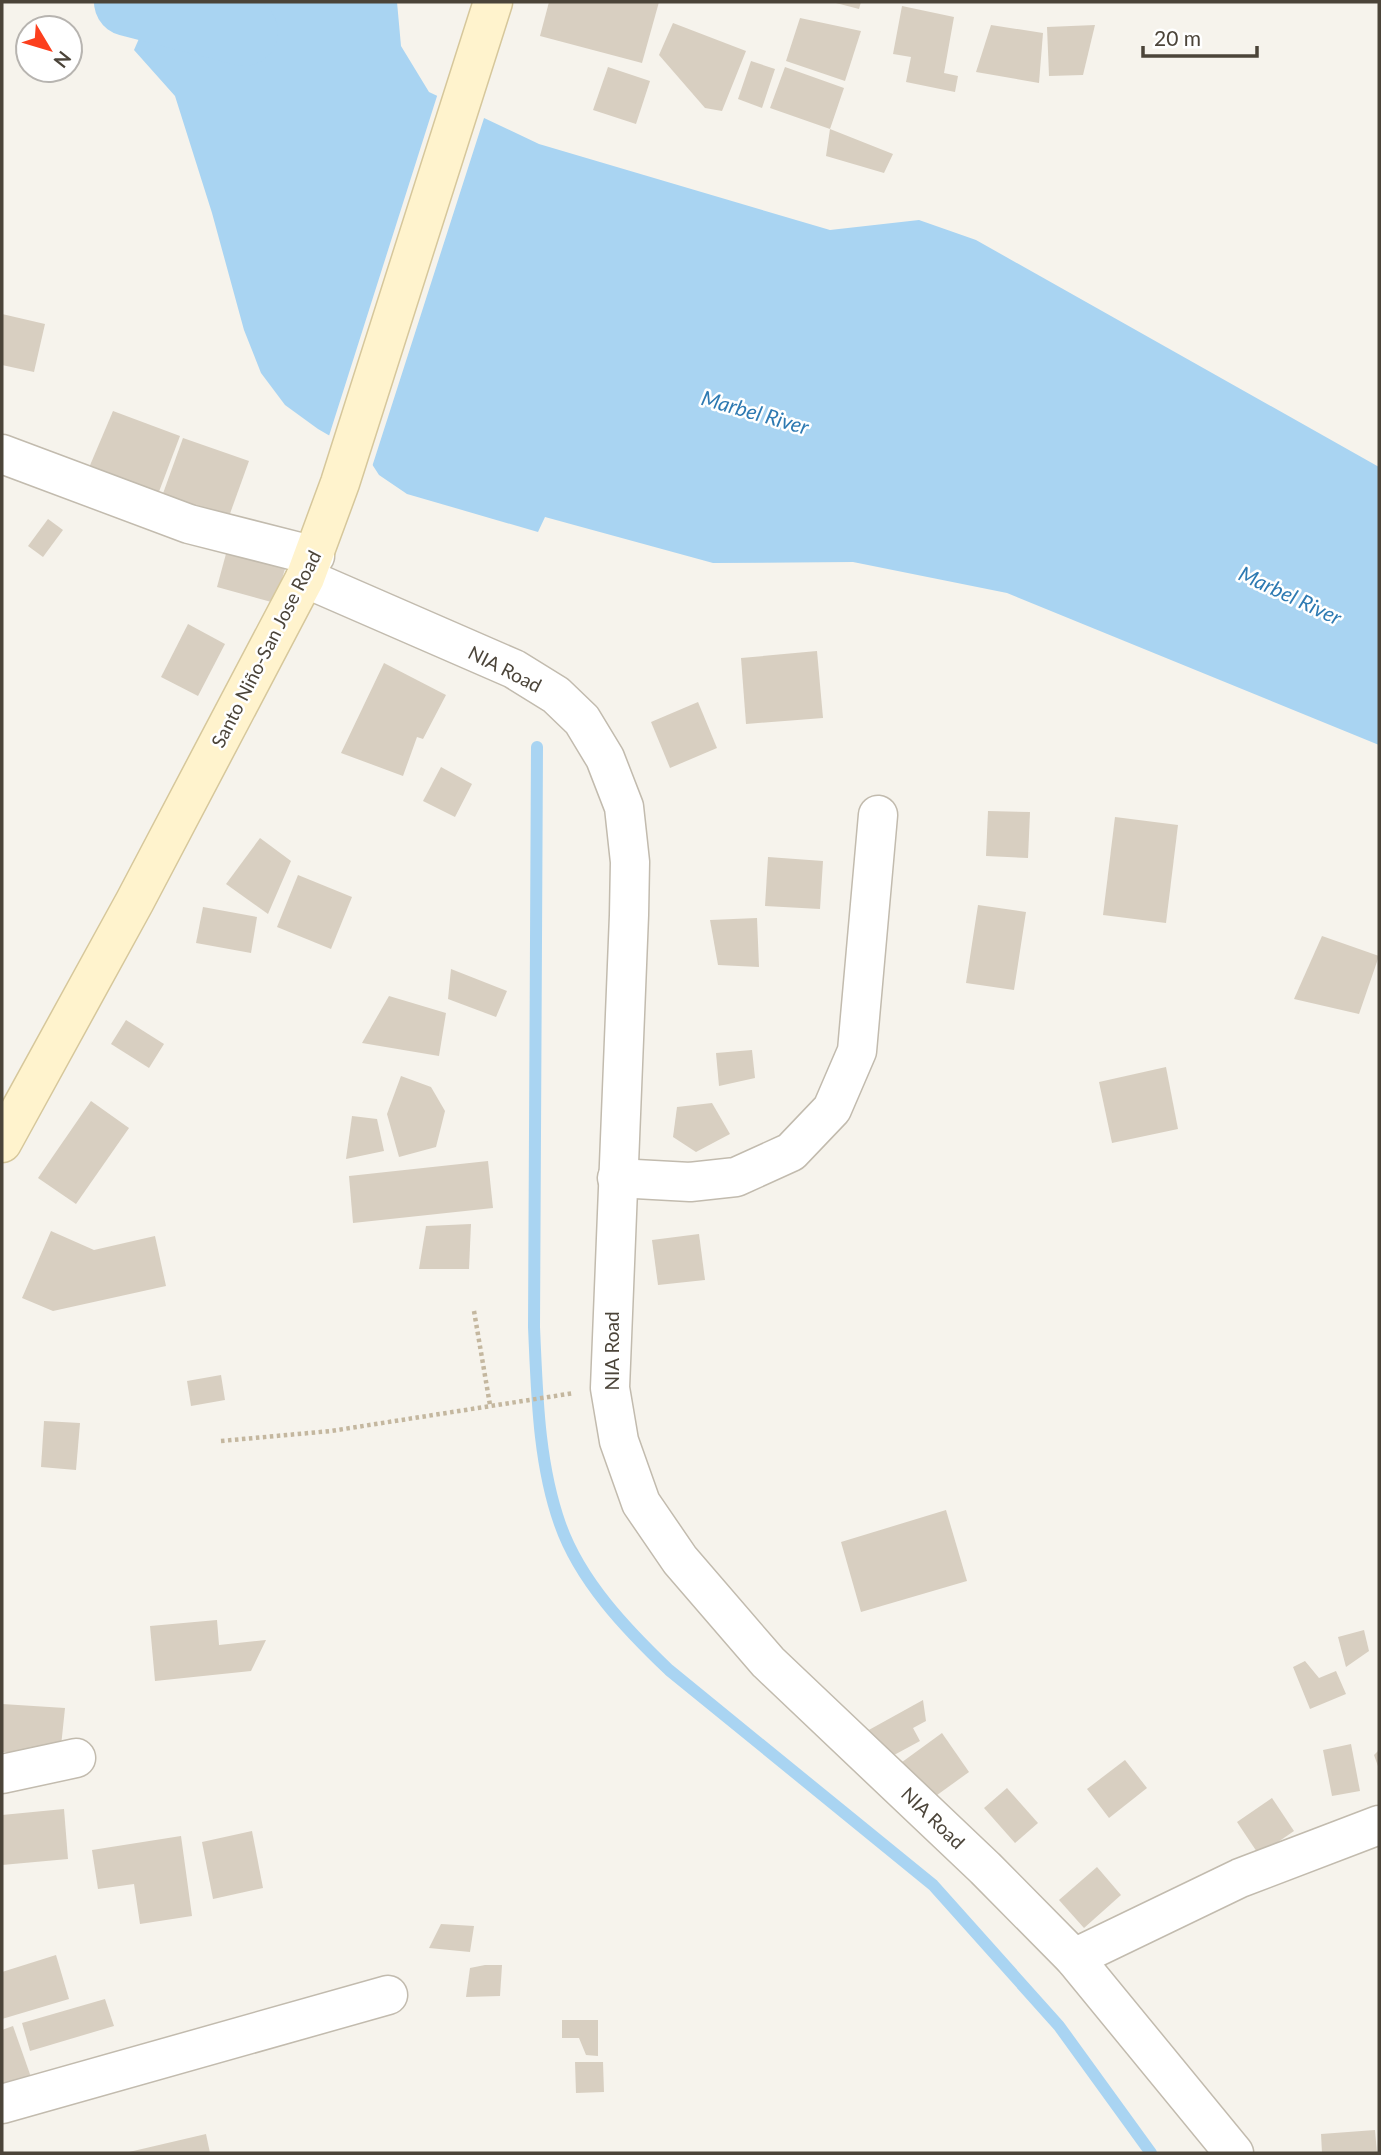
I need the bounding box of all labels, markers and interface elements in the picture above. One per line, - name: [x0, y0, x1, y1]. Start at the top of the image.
- north arrow: [14, 14, 84, 84]
- scale bar: [1143, 14, 1257, 58]
- text: 20 m: [1154, 25, 1201, 50]
- text: N: [49, 47, 76, 73]
- water label: Marbel River: [699, 384, 813, 439]
- street label: Santo Niño-San Jose Road: [206, 546, 325, 751]
- water label: Marbel River: [1235, 560, 1347, 630]
- street label: NIA Road: [465, 640, 546, 697]
- street label: NIA Road: [600, 1311, 623, 1391]
- street label: NIA Road: [897, 1782, 970, 1853]

